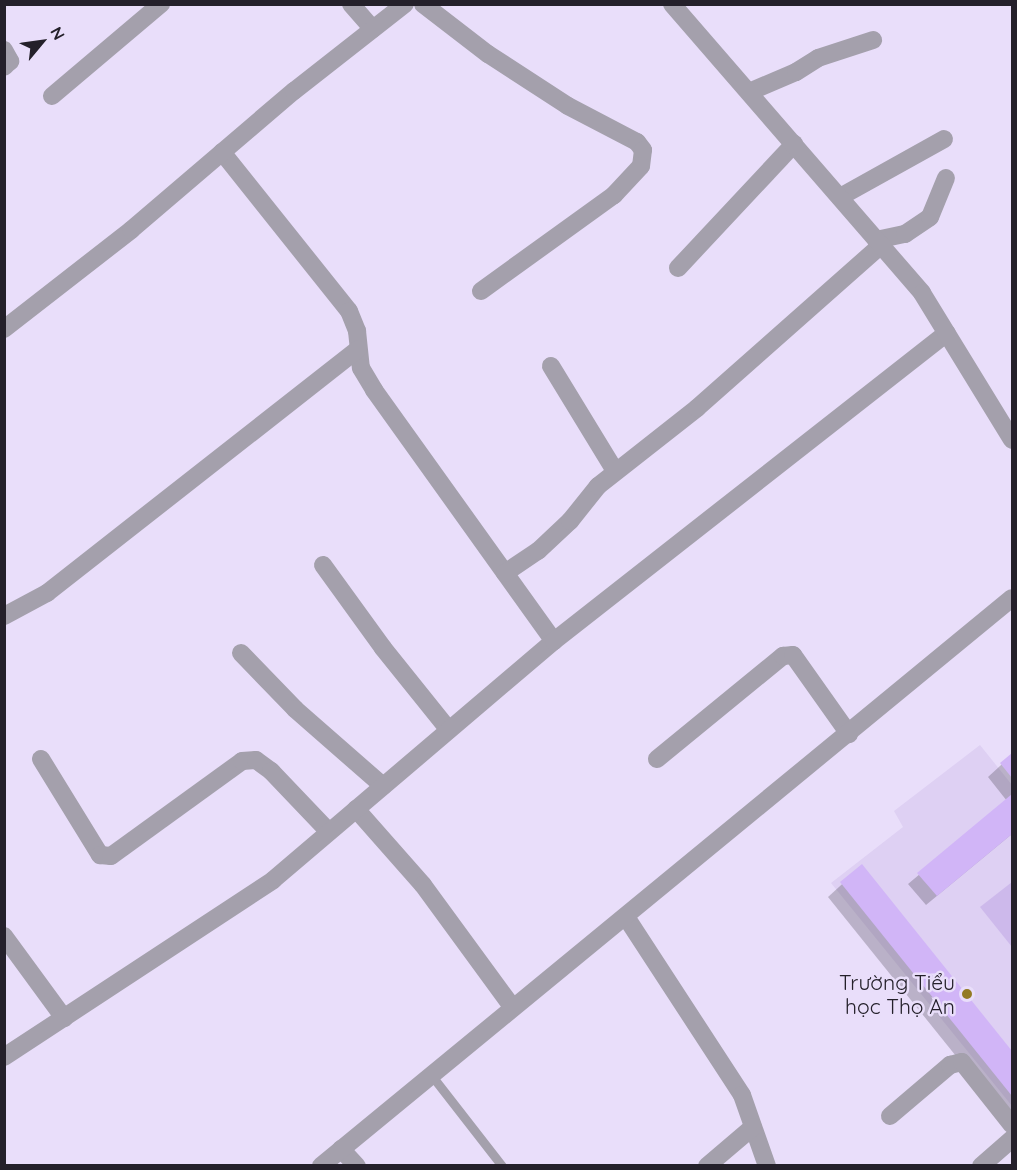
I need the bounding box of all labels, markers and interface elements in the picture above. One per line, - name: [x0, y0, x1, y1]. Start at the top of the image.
- north arrow: [12, 12, 72, 72]
- text: N: [46, 23, 69, 43]
- place label: Trường Tiểu học Thọ An: [839, 969, 955, 1019]
- marker: Trường Tiểu học Thọ An: [960, 987, 974, 1001]

